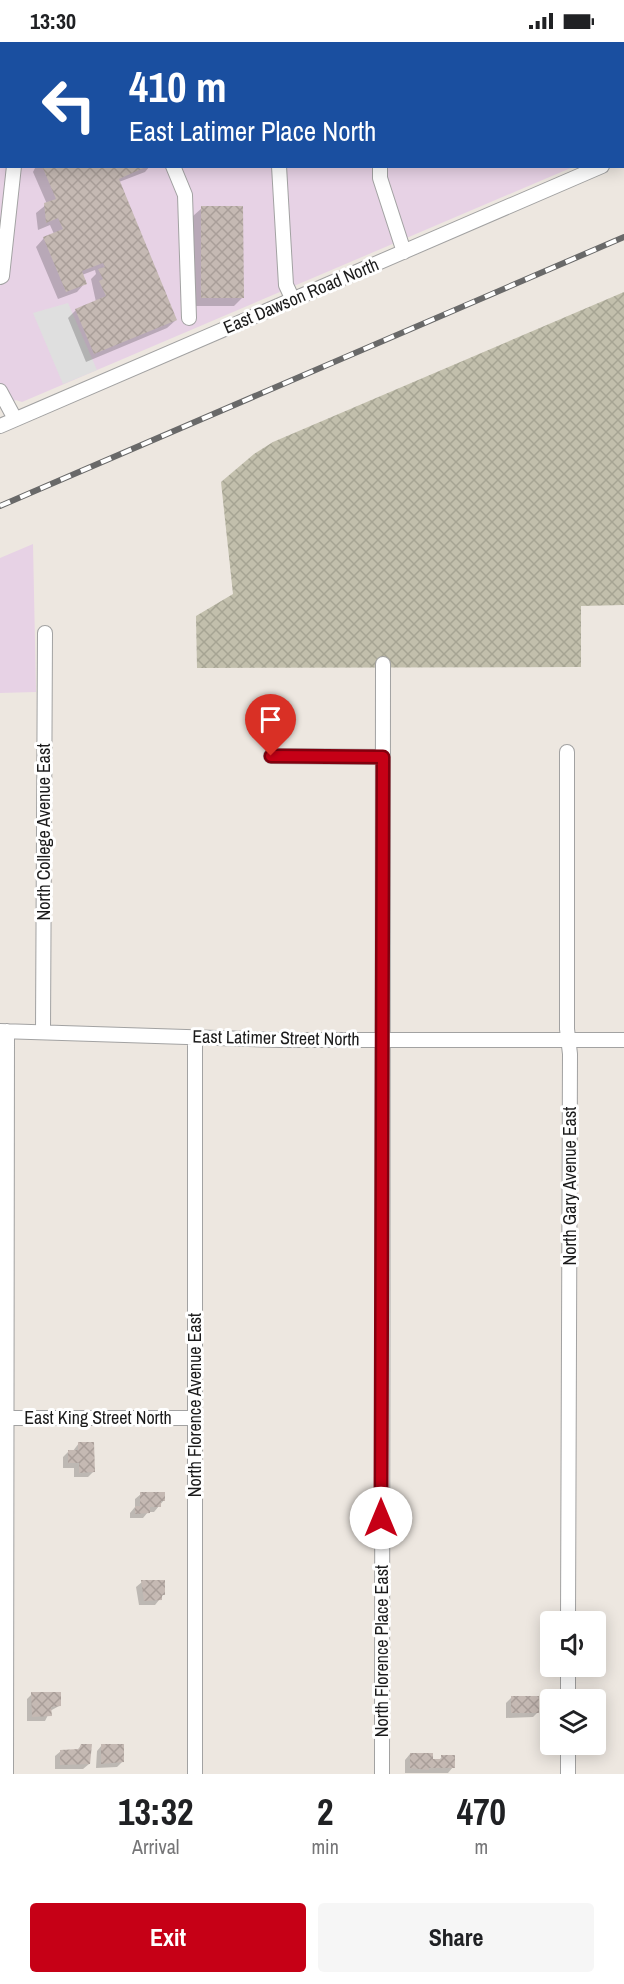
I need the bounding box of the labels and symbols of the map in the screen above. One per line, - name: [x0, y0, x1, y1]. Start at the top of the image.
- street label: East Dawson Road North: [219, 251, 382, 340]
- pin: [245, 694, 296, 756]
- street label: North College Avenue East: [31, 744, 56, 920]
- street label: East Latimer Street North: [192, 1024, 360, 1051]
- street label: North Gary Avenue East: [557, 1107, 582, 1265]
- street label: North Florence Avenue East: [182, 1313, 207, 1497]
- street label: East King Street North: [24, 1405, 172, 1430]
- position arrow: [349, 1486, 413, 1550]
- street label: North Florence Place East: [369, 1565, 394, 1737]

